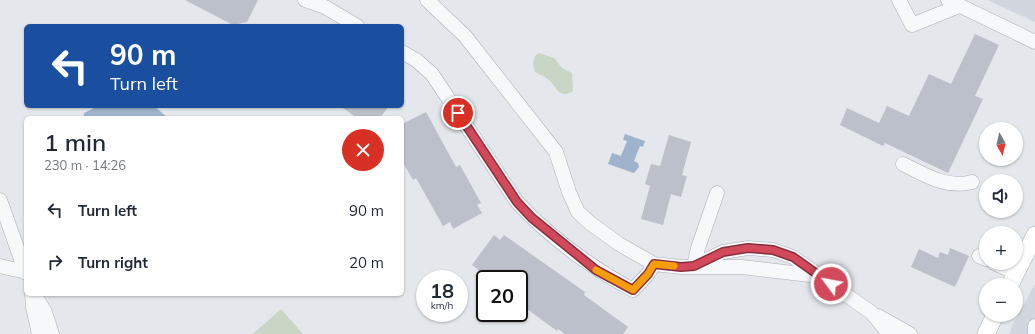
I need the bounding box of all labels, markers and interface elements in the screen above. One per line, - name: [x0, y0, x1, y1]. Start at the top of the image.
- text: 90 m: [110, 37, 176, 72]
- icon: left: [44, 40, 96, 92]
- text: Turn left: [110, 72, 178, 95]
- pin: [441, 96, 475, 130]
- icon: arrive: [447, 102, 469, 124]
- north arrow: [979, 122, 1023, 166]
- map controls: [979, 122, 1023, 322]
- text: 1 min: [44, 127, 106, 157]
- button: close: [342, 129, 384, 171]
- text: 230 m · 14:26: [44, 157, 126, 173]
- button: sound: [979, 174, 1023, 218]
- icon: left: [44, 199, 66, 221]
- text: Turn left: [78, 201, 137, 220]
- text: 90 m: [349, 201, 384, 220]
- button: +: [979, 226, 1023, 270]
- icon: right: [44, 251, 66, 273]
- text: Turn right: [78, 253, 148, 272]
- text: 20 m: [349, 253, 384, 272]
- position arrow: [810, 263, 852, 305]
- speed limit sign: 20: [476, 270, 528, 322]
- text: 18: [430, 278, 454, 303]
- button: −: [979, 278, 1023, 322]
- text: km/h: [431, 299, 453, 312]

